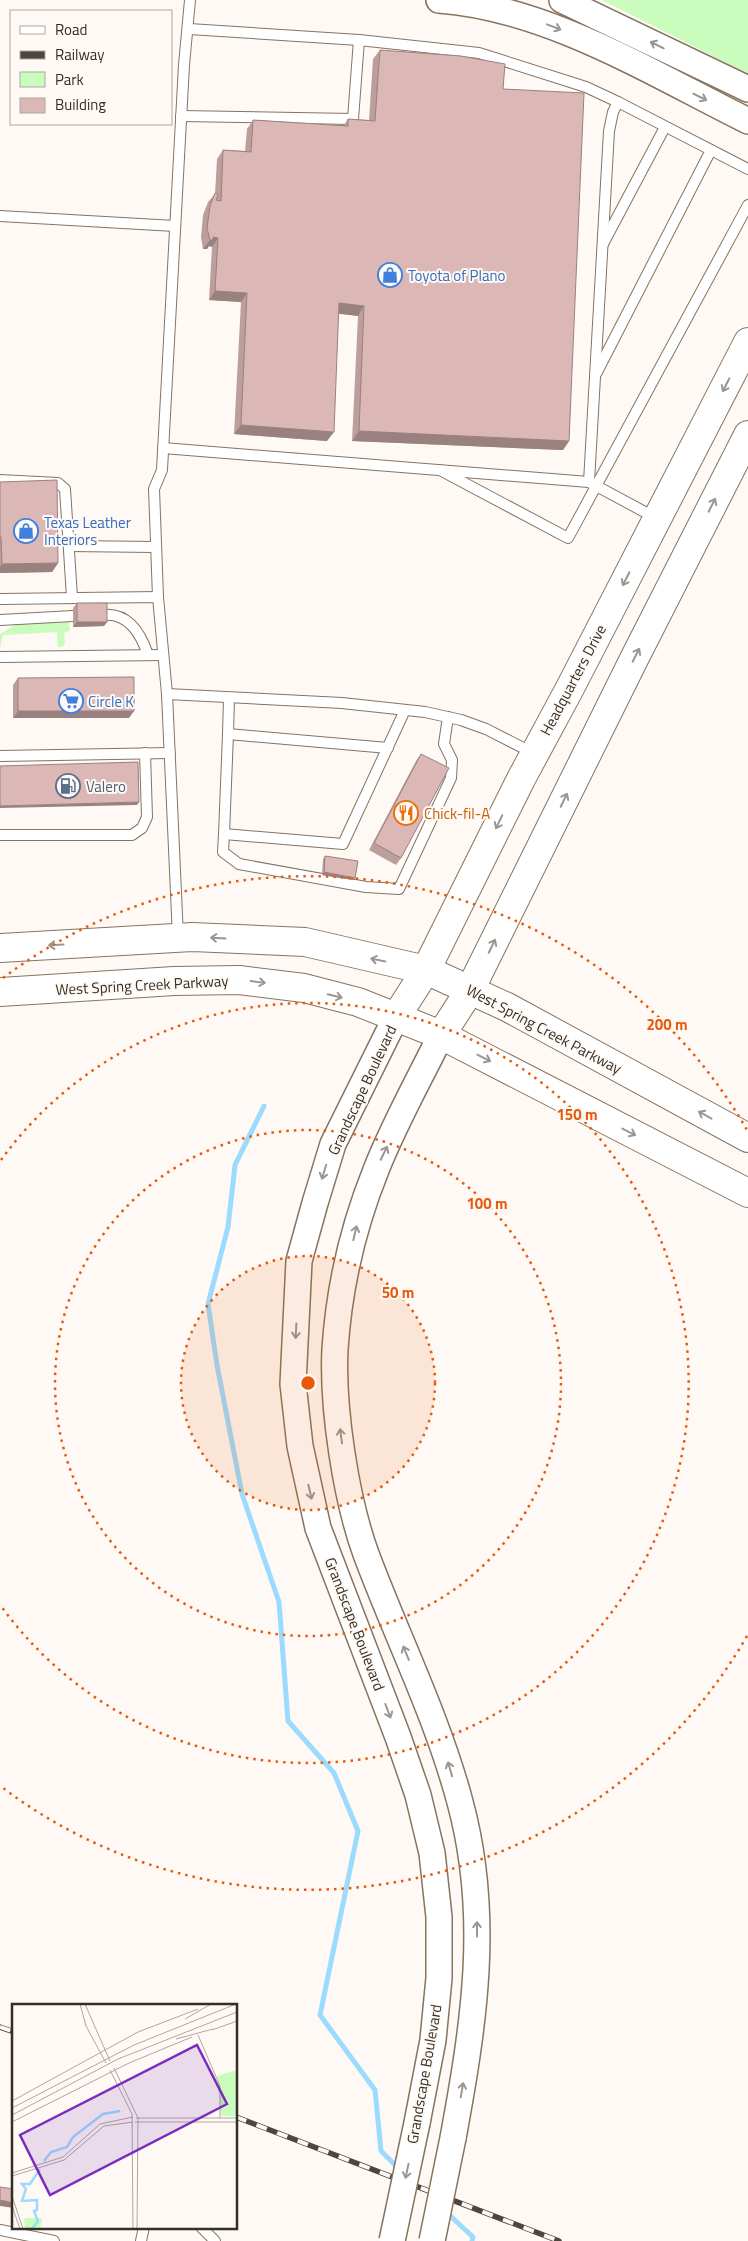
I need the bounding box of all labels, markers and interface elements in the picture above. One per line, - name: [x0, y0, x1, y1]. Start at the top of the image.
- legend: [10, 10, 172, 125]
- text: Road: [55, 18, 87, 41]
- one-way arrow: [545, 23, 561, 32]
- one-way arrow: [650, 40, 665, 49]
- text: Railway: [55, 43, 105, 66]
- text: Park: [55, 68, 84, 91]
- text: Building: [55, 93, 106, 116]
- one-way arrow: [692, 93, 707, 102]
- shop icon: Toyota of Plano: [377, 262, 403, 288]
- place label: Toyota of Plano: [408, 264, 505, 287]
- one-way arrow: [721, 377, 730, 392]
- one-way arrow: [708, 498, 717, 513]
- place label: Texas Leather Interiors: [44, 511, 131, 551]
- shop icon: Texas Leather Interiors: [13, 518, 39, 544]
- one-way arrow: [621, 572, 631, 587]
- street label: Headquarters Drive: [534, 620, 612, 740]
- one-way arrow: [632, 648, 641, 663]
- supermarket icon: Circle K: [58, 688, 84, 714]
- place label: Circle K: [88, 690, 134, 713]
- fuel station icon: Valero: [55, 773, 81, 799]
- place label: Valero: [86, 775, 126, 798]
- one-way arrow: [559, 793, 569, 808]
- restaurant icon: Chick-fil-A: [393, 800, 419, 826]
- place label: Chick-fil-A: [424, 802, 490, 825]
- one-way arrow: [494, 814, 503, 829]
- one-way arrow: [210, 934, 226, 943]
- one-way arrow: [488, 939, 497, 954]
- one-way arrow: [48, 940, 64, 949]
- one-way arrow: [371, 955, 387, 964]
- street label: West Spring Creek Parkway: [55, 969, 229, 1001]
- one-way arrow: [250, 977, 266, 987]
- street label: West Spring Creek Parkway: [462, 978, 626, 1080]
- one-way arrow: [326, 992, 342, 1002]
- text: 200 m: [646, 1013, 688, 1036]
- street label: Grandscape Boulevard: [322, 1021, 402, 1159]
- one-way arrow: [477, 1053, 492, 1063]
- text: 150 m: [556, 1103, 598, 1126]
- one-way arrow: [698, 1110, 713, 1120]
- one-way arrow: [621, 1128, 636, 1137]
- one-way arrow: [380, 1146, 389, 1161]
- one-way arrow: [319, 1164, 329, 1180]
- text: 100 m: [466, 1192, 508, 1215]
- one-way arrow: [351, 1225, 360, 1241]
- text: 50 m: [382, 1281, 414, 1304]
- one-way arrow: [291, 1323, 300, 1339]
- centre of rings: [299, 1374, 317, 1392]
- one-way arrow: [335, 1428, 345, 1444]
- one-way arrow: [306, 1484, 315, 1500]
- street label: Grandscape Boulevard: [319, 1554, 391, 1694]
- one-way arrow: [401, 1646, 410, 1661]
- one-way arrow: [385, 1703, 394, 1718]
- one-way arrow: [445, 1762, 455, 1778]
- one-way arrow: [472, 1921, 482, 1938]
- street label: Grandscape Boulevard: [400, 2002, 448, 2146]
- inset map: [12, 2004, 238, 2228]
- one-way arrow: [457, 2083, 467, 2099]
- one-way arrow: [401, 2163, 411, 2179]

